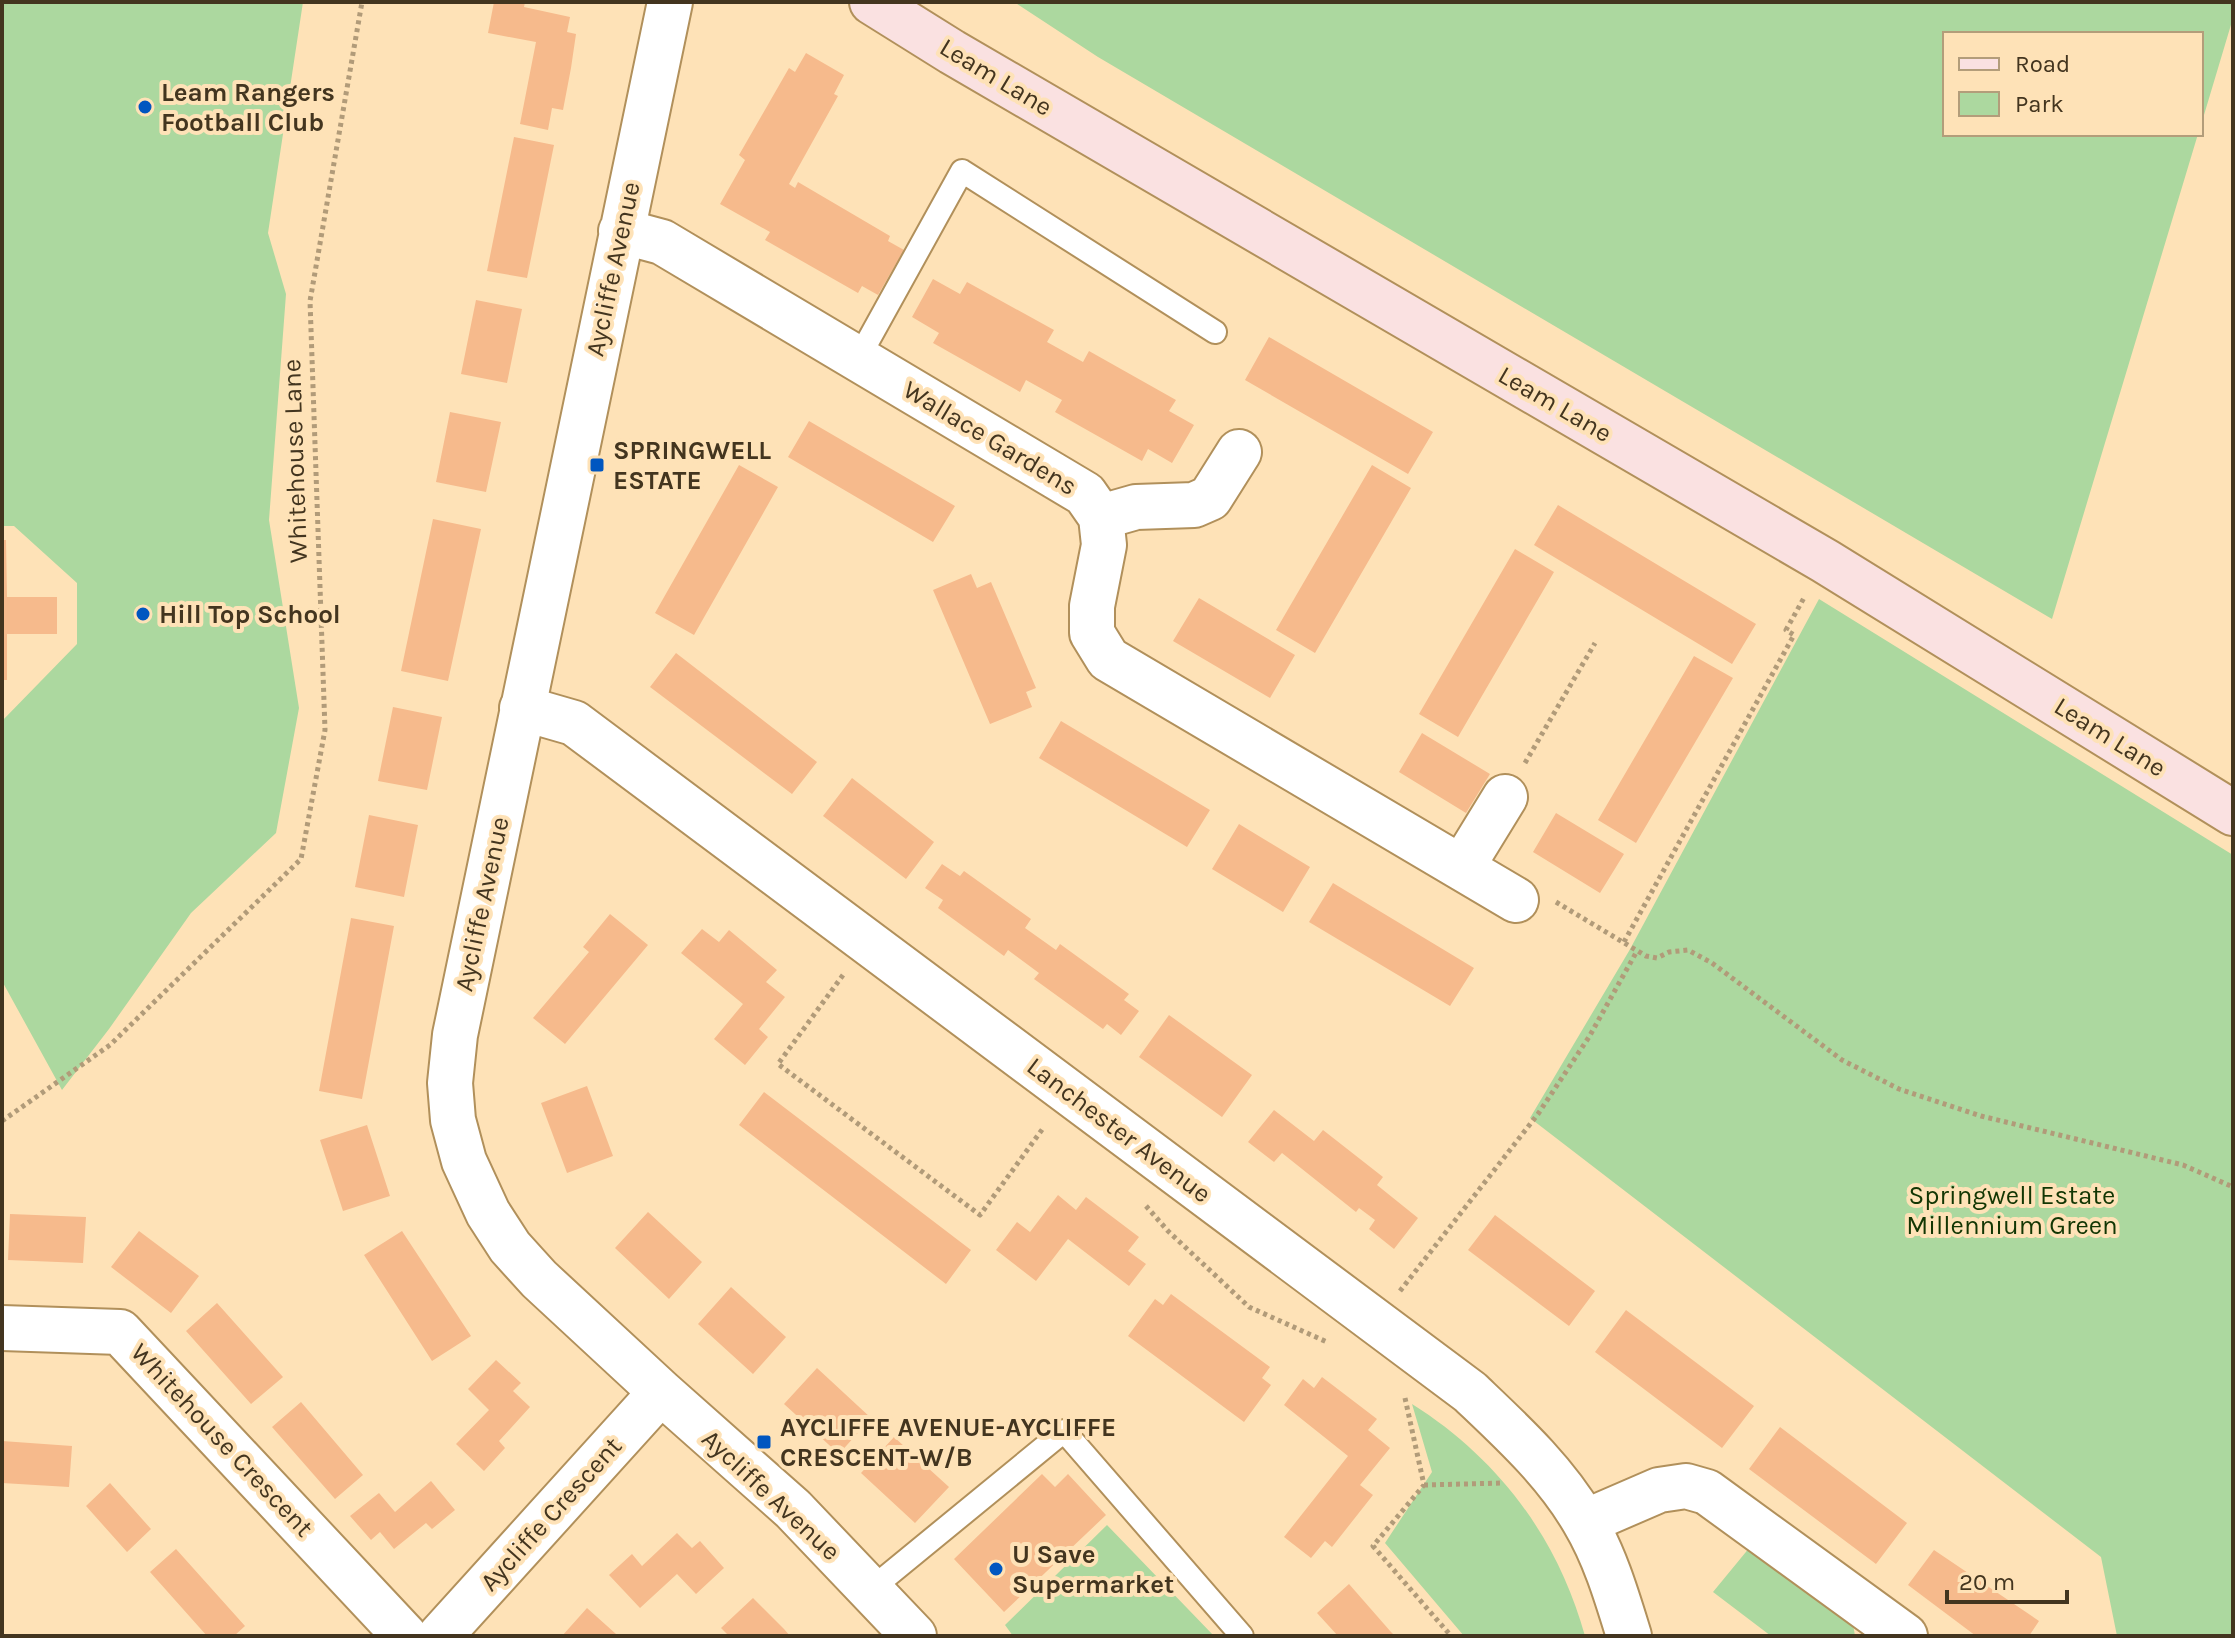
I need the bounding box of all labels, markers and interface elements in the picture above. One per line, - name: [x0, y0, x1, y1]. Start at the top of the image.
- street label: Leam Lane: [934, 31, 1058, 123]
- legend: [1943, 32, 2203, 136]
- text: Road: [2015, 50, 2070, 78]
- place label: Leam Rangers Football Club: [161, 77, 335, 138]
- text: Park: [2015, 90, 2064, 118]
- marker: Leam Rangers Football Club: [136, 98, 154, 116]
- street label: Aycliffe Avenue: [579, 179, 647, 359]
- street label: Whitehouse Lane: [276, 358, 314, 564]
- street label: Leam Lane: [1493, 359, 1617, 449]
- street label: Wallace Gardens: [898, 374, 1082, 502]
- place label: SPRINGWELL ESTATE: [613, 435, 771, 496]
- marker: SPRINGWELL ESTATE: [588, 456, 606, 474]
- place label: Hill Top School: [159, 599, 341, 630]
- marker: Hill Top School: [134, 605, 152, 623]
- street label: Leam Lane: [2048, 691, 2172, 783]
- street label: Aycliffe Avenue: [448, 814, 516, 994]
- street label: Lanchester Avenue: [1021, 1051, 1217, 1209]
- park label: Springwell Estate Millennium Green: [1906, 1180, 2118, 1241]
- street label: Whitehouse Crescent: [124, 1337, 320, 1543]
- place label: AYCLIFFE AVENUE-AYCLIFFE CRESCENT-W/B: [780, 1412, 1116, 1473]
- street label: Aycliffe Avenue: [695, 1423, 847, 1567]
- street label: Aycliffe Crescent: [474, 1430, 628, 1597]
- marker: AYCLIFFE AVENUE-AYCLIFFE CRESCENT-W/B: [755, 1433, 773, 1451]
- place label: U Save Supermarket: [1012, 1539, 1174, 1600]
- scale bar: [1947, 1554, 2067, 1604]
- marker: U Save Supermarket: [987, 1560, 1005, 1578]
- text: 20 m: [1959, 1568, 2015, 1596]

